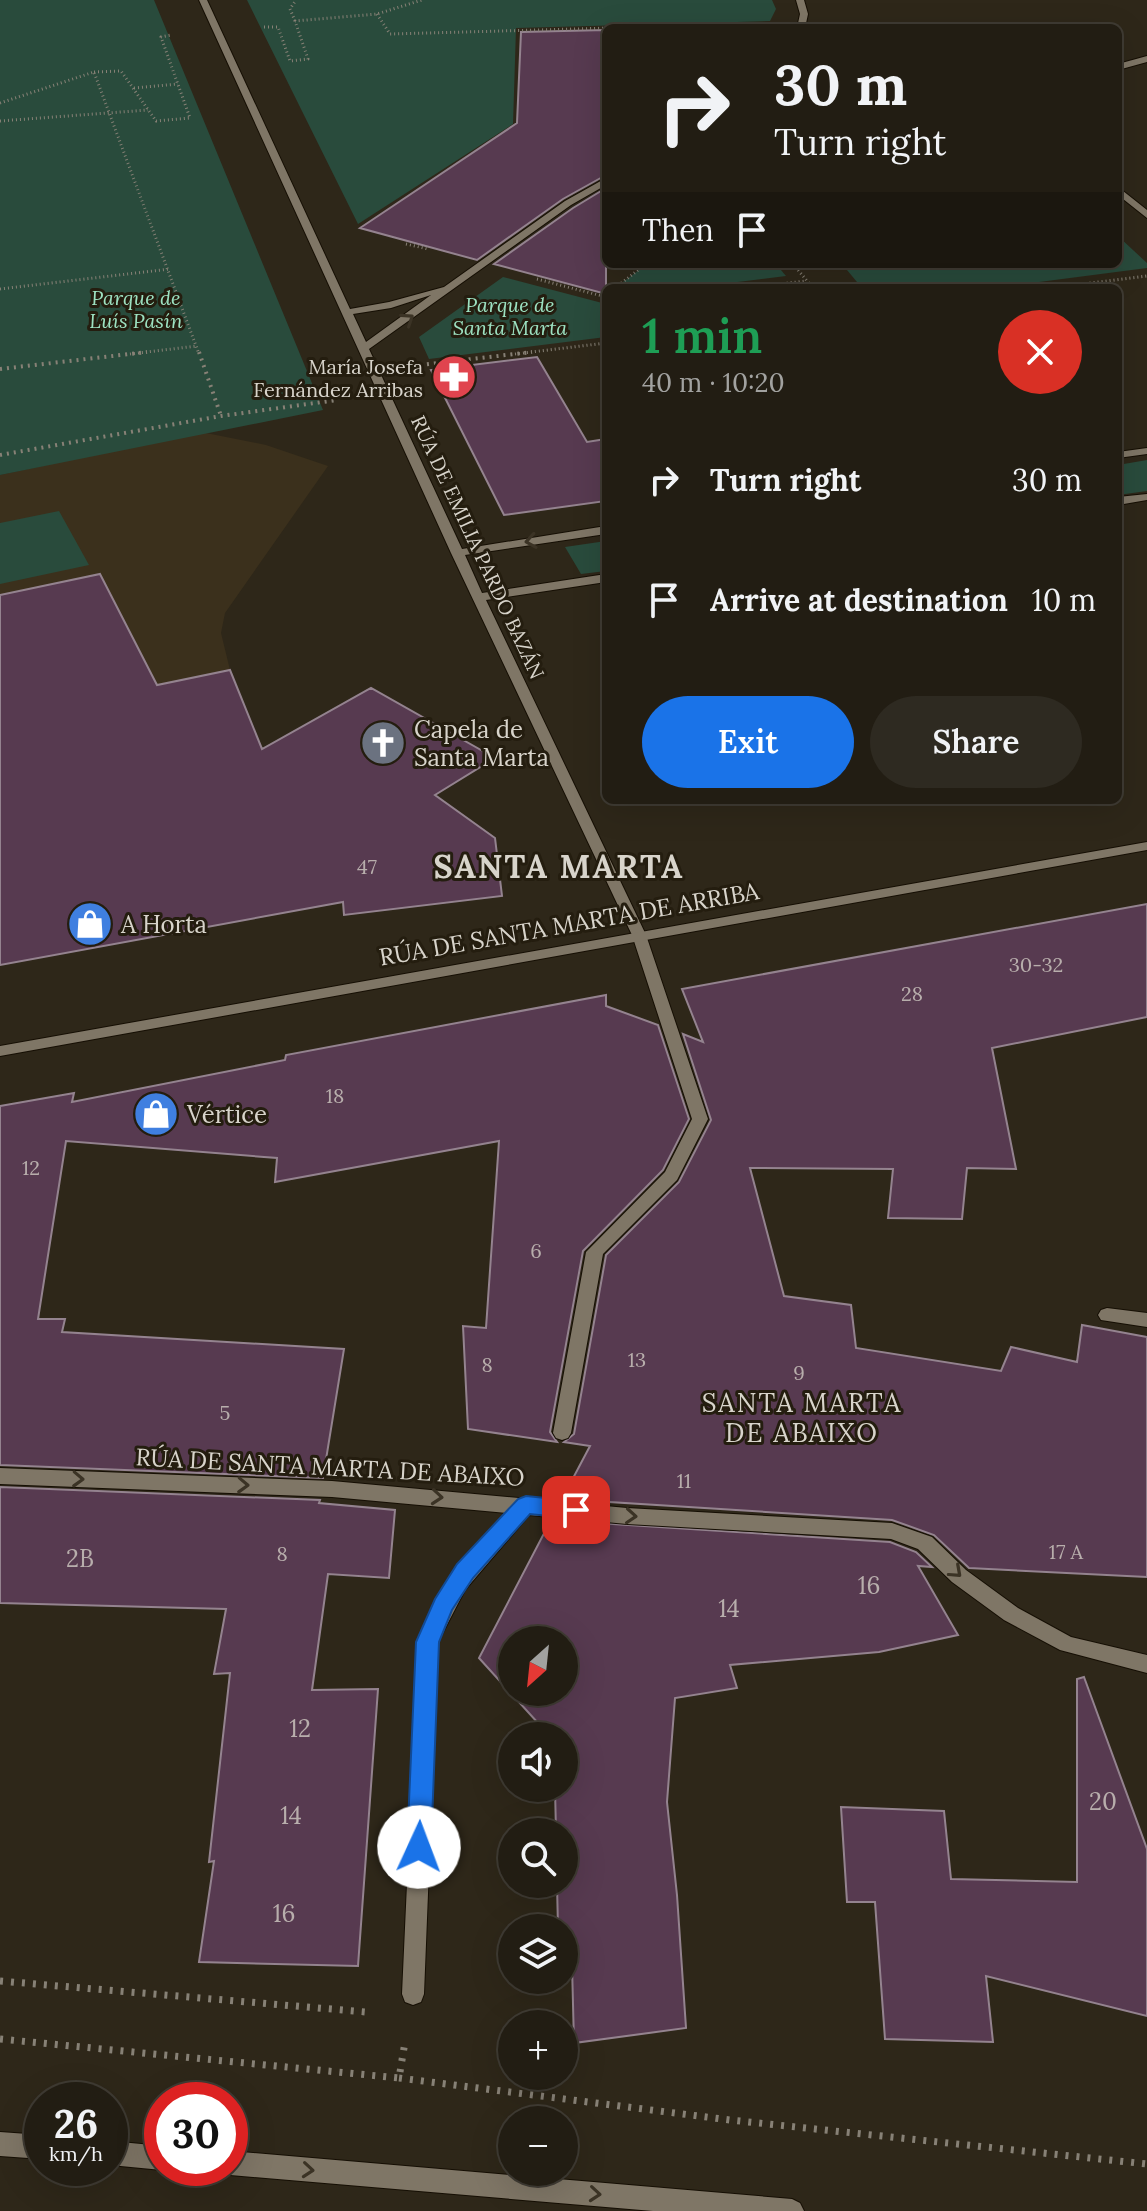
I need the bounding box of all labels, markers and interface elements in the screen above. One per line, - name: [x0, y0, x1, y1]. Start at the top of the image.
- text: 30 m: [774, 49, 907, 120]
- icon: right: [642, 56, 746, 160]
- text: Turn right: [774, 119, 947, 165]
- icon: arrive: [730, 208, 774, 252]
- text: Then: [642, 211, 714, 249]
- park label: Parque de Luís Pasín: [89, 285, 183, 333]
- park label: Parque de Santa Marta: [453, 292, 567, 340]
- text: 1 min: [642, 305, 762, 366]
- button: close: [998, 310, 1082, 394]
- one-way arrow: [400, 313, 414, 328]
- pharmacy icon: María Josefa Fernández Arribas: [430, 353, 478, 401]
- place label: María Josefa Fernández Arribas: [253, 354, 423, 402]
- text: 40 m · 10:20: [642, 366, 785, 399]
- street label: RÚA DE EMILIA PARDO BAZÁN: [406, 411, 550, 683]
- icon: right: [642, 458, 686, 502]
- text: Turn right: [710, 461, 861, 499]
- text: 30 m: [1012, 461, 1082, 499]
- one-way arrow: [525, 531, 538, 548]
- icon: arrive: [642, 578, 686, 622]
- text: Arrive at destination: [710, 581, 1008, 619]
- text: 10 m: [1032, 581, 1096, 619]
- button: Exit: [642, 696, 854, 788]
- button: Share: [870, 696, 1082, 788]
- place label: Capela de Santa Marta: [414, 714, 549, 773]
- church icon: Capela de Santa Marta: [359, 719, 407, 767]
- district label: SANTA MARTA: [434, 846, 684, 887]
- house number: 47: [357, 854, 377, 879]
- street label: RÚA DE SANTA MARTA DE ARRIBA: [377, 875, 762, 973]
- shop icon: A Horta: [66, 900, 114, 948]
- place label: A Horta: [120, 909, 207, 940]
- house number: 30-32: [1009, 952, 1063, 977]
- house number: 28: [901, 981, 923, 1006]
- house number: 18: [326, 1083, 344, 1108]
- shop icon: Vértice: [132, 1090, 180, 1138]
- place label: Vértice: [186, 1099, 267, 1130]
- house number: 12: [22, 1155, 40, 1180]
- house number: 6: [530, 1238, 542, 1263]
- house number: 13: [628, 1347, 646, 1372]
- house number: 8: [481, 1352, 493, 1377]
- house number: 9: [793, 1360, 805, 1385]
- district label: SANTA MARTA DE ABAIXO: [702, 1386, 902, 1449]
- house number: 5: [220, 1400, 230, 1425]
- street label: RÚA DE SANTA MARTA DE ABAIXO: [135, 1441, 525, 1493]
- house number: 11: [677, 1468, 691, 1493]
- one-way arrow: [72, 1470, 85, 1487]
- pin: [542, 1476, 610, 1544]
- one-way arrow: [237, 1477, 250, 1494]
- icon: arrive: [554, 1488, 598, 1532]
- one-way arrow: [431, 1489, 444, 1506]
- one-way arrow: [625, 1507, 638, 1524]
- house number: 17 A: [1049, 1539, 1084, 1564]
- house number: 8: [276, 1541, 288, 1566]
- house number: 2B: [66, 1543, 94, 1574]
- one-way arrow: [947, 1563, 962, 1577]
- house number: 16: [858, 1570, 880, 1601]
- house number: 14: [718, 1593, 740, 1624]
- north arrow: [498, 1626, 578, 1706]
- map controls: [498, 1626, 578, 2186]
- house number: 12: [289, 1713, 311, 1744]
- button: sound: [498, 1722, 578, 1802]
- house number: 20: [1089, 1786, 1117, 1817]
- house number: 14: [280, 1800, 302, 1831]
- position arrow: [377, 1805, 461, 1889]
- button: search: [498, 1818, 578, 1898]
- house number: 16: [273, 1898, 295, 1929]
- button: layers: [498, 1914, 578, 1994]
- button: +: [498, 2010, 578, 2090]
- speed limit sign: 30: [144, 2082, 248, 2186]
- text: 26: [54, 2098, 98, 2149]
- button: −: [498, 2106, 578, 2186]
- text: km/h: [49, 2141, 103, 2166]
- one-way arrow: [302, 2161, 315, 2178]
- one-way arrow: [589, 2185, 602, 2202]

